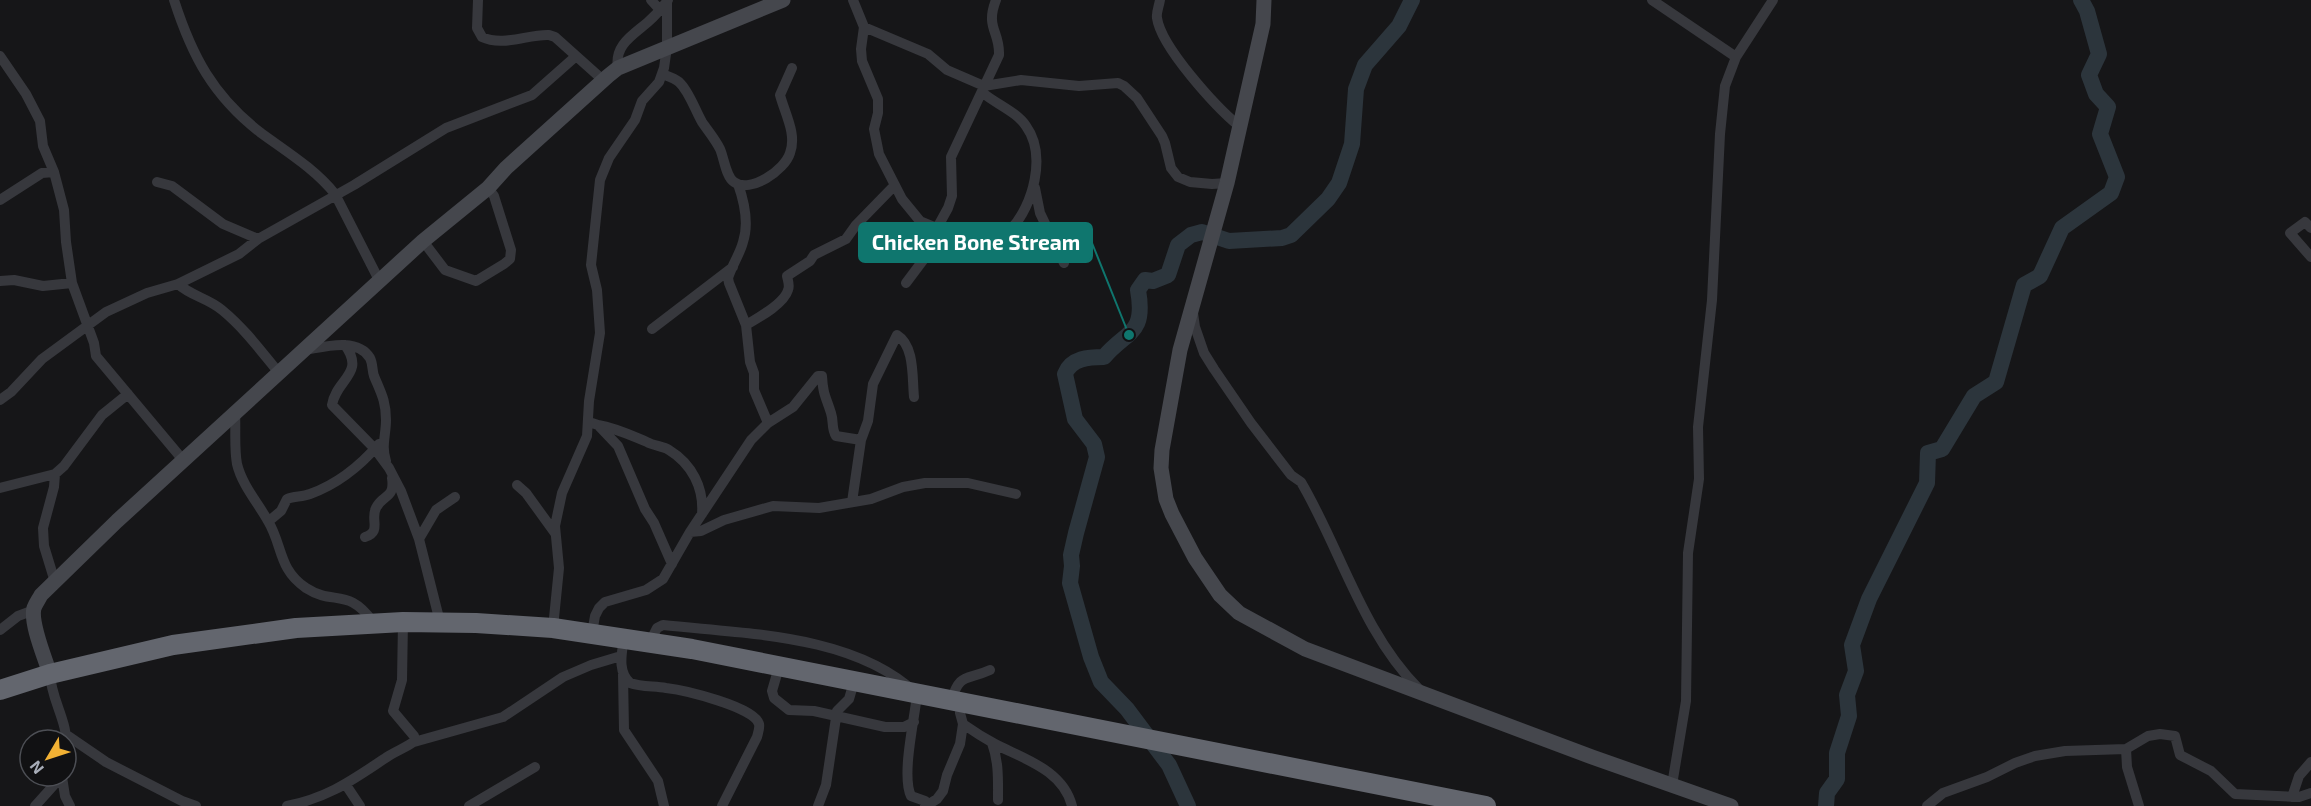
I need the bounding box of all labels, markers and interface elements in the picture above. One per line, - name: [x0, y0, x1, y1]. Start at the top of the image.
- callout: Chicken Bone Stream: [859, 223, 1092, 262]
- text: Chicken Bone Stream: [872, 229, 1080, 254]
- north arrow: [18, 728, 78, 788]
- text: N: [25, 757, 47, 778]

